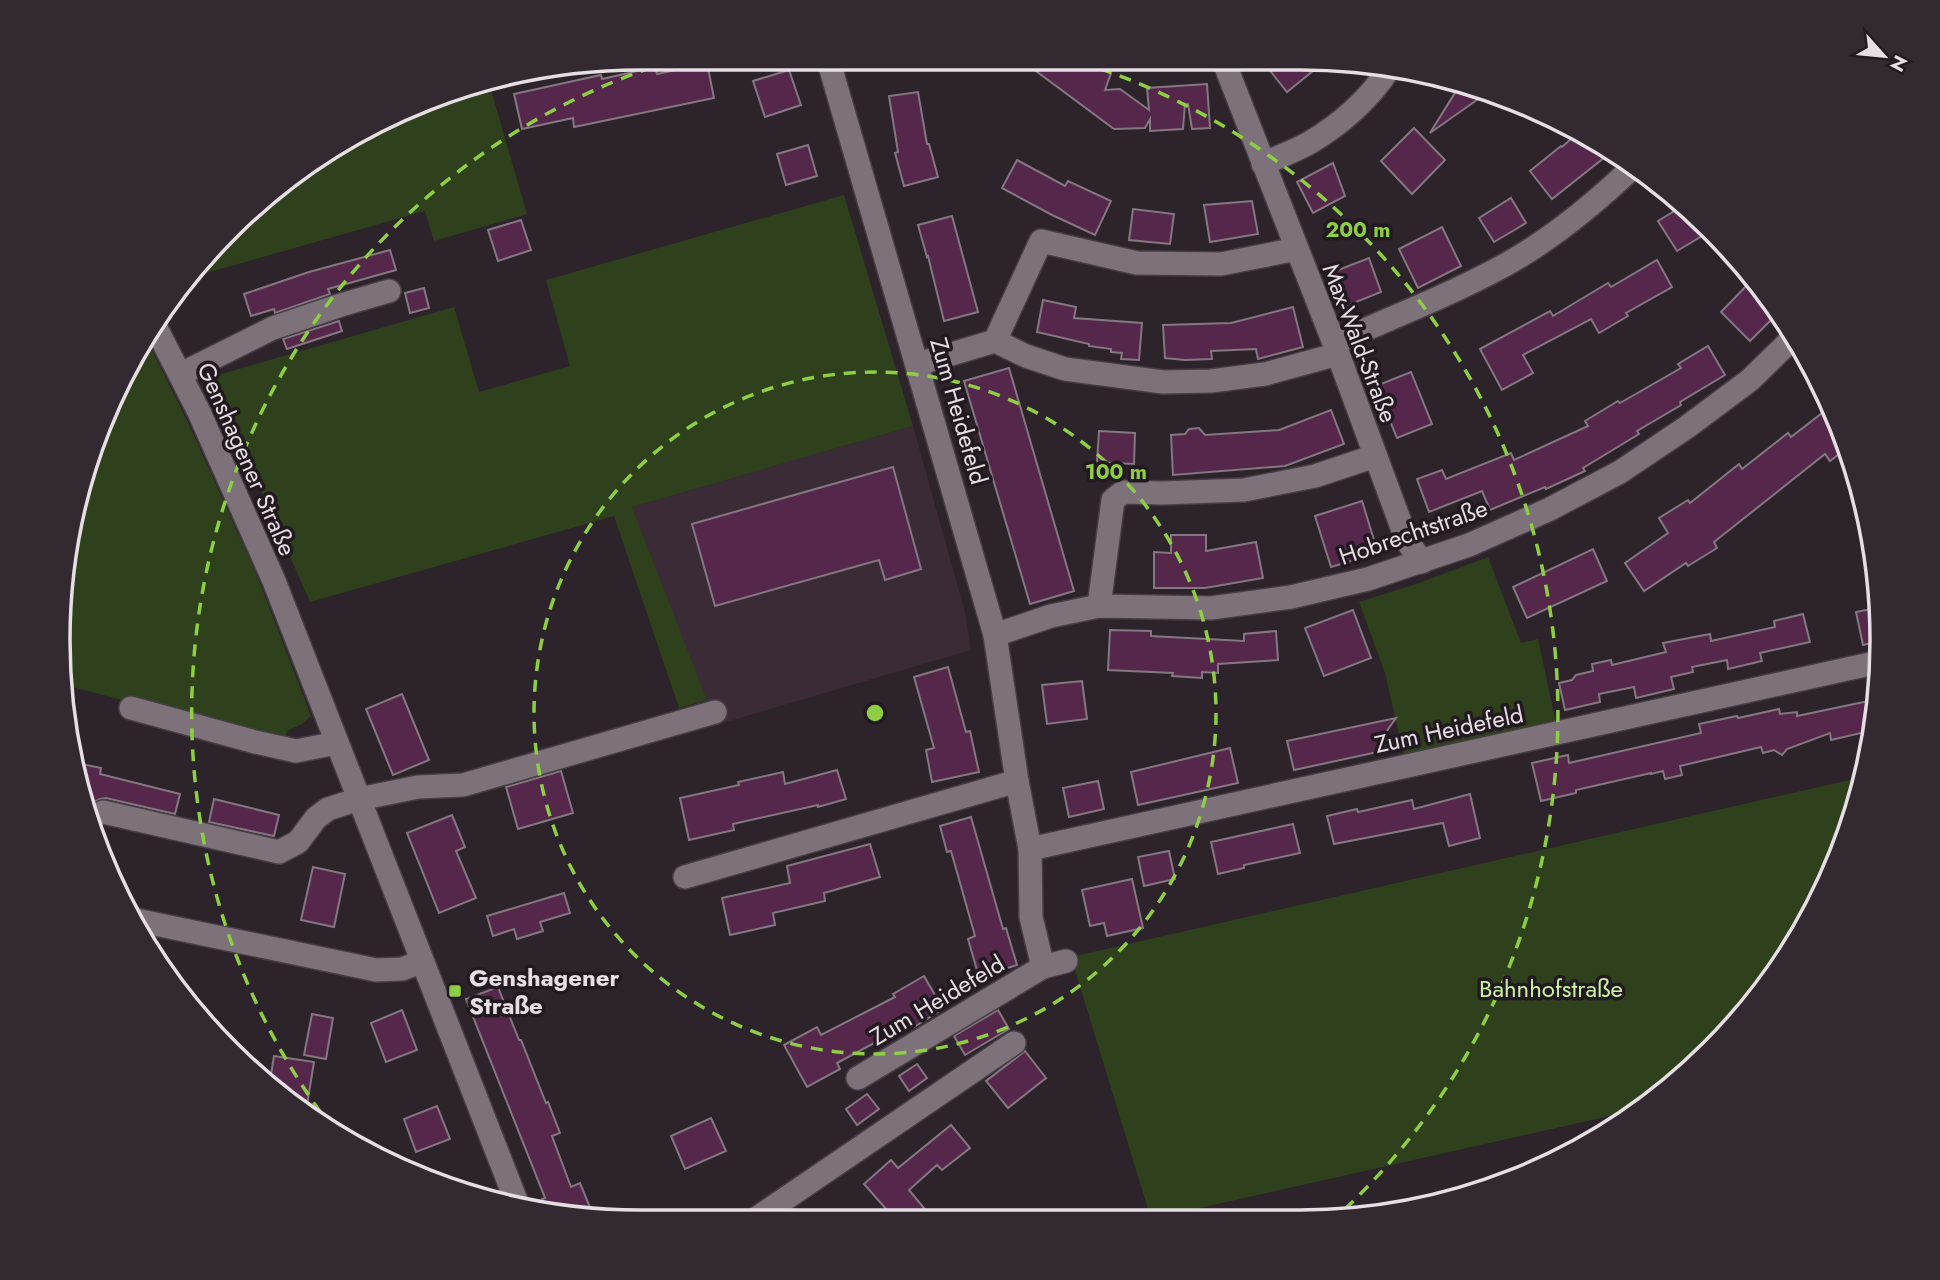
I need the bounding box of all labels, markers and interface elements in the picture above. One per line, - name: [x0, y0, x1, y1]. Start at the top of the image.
- north arrow: [1849, 21, 1919, 91]
- text: N: [1883, 51, 1914, 76]
- text: 200 m: [1325, 215, 1391, 245]
- street label: Max-Wald-Straße: [1314, 258, 1406, 428]
- street label: Zum Heidefeld: [921, 334, 997, 488]
- street label: Genshagener Straße: [189, 357, 305, 561]
- text: 100 m: [1085, 457, 1147, 487]
- street label: Hobrechtstraße: [1334, 490, 1492, 574]
- street label: Zum Heidefeld: [1371, 696, 1527, 762]
- centre of rings: [863, 701, 887, 725]
- street label: Zum Heidefeld: [863, 946, 1011, 1054]
- place label: Genshagener Straße: [469, 960, 620, 1023]
- park label: Bahnhofstraße: [1479, 971, 1623, 1006]
- marker: Genshagener Straße: [447, 983, 463, 999]

